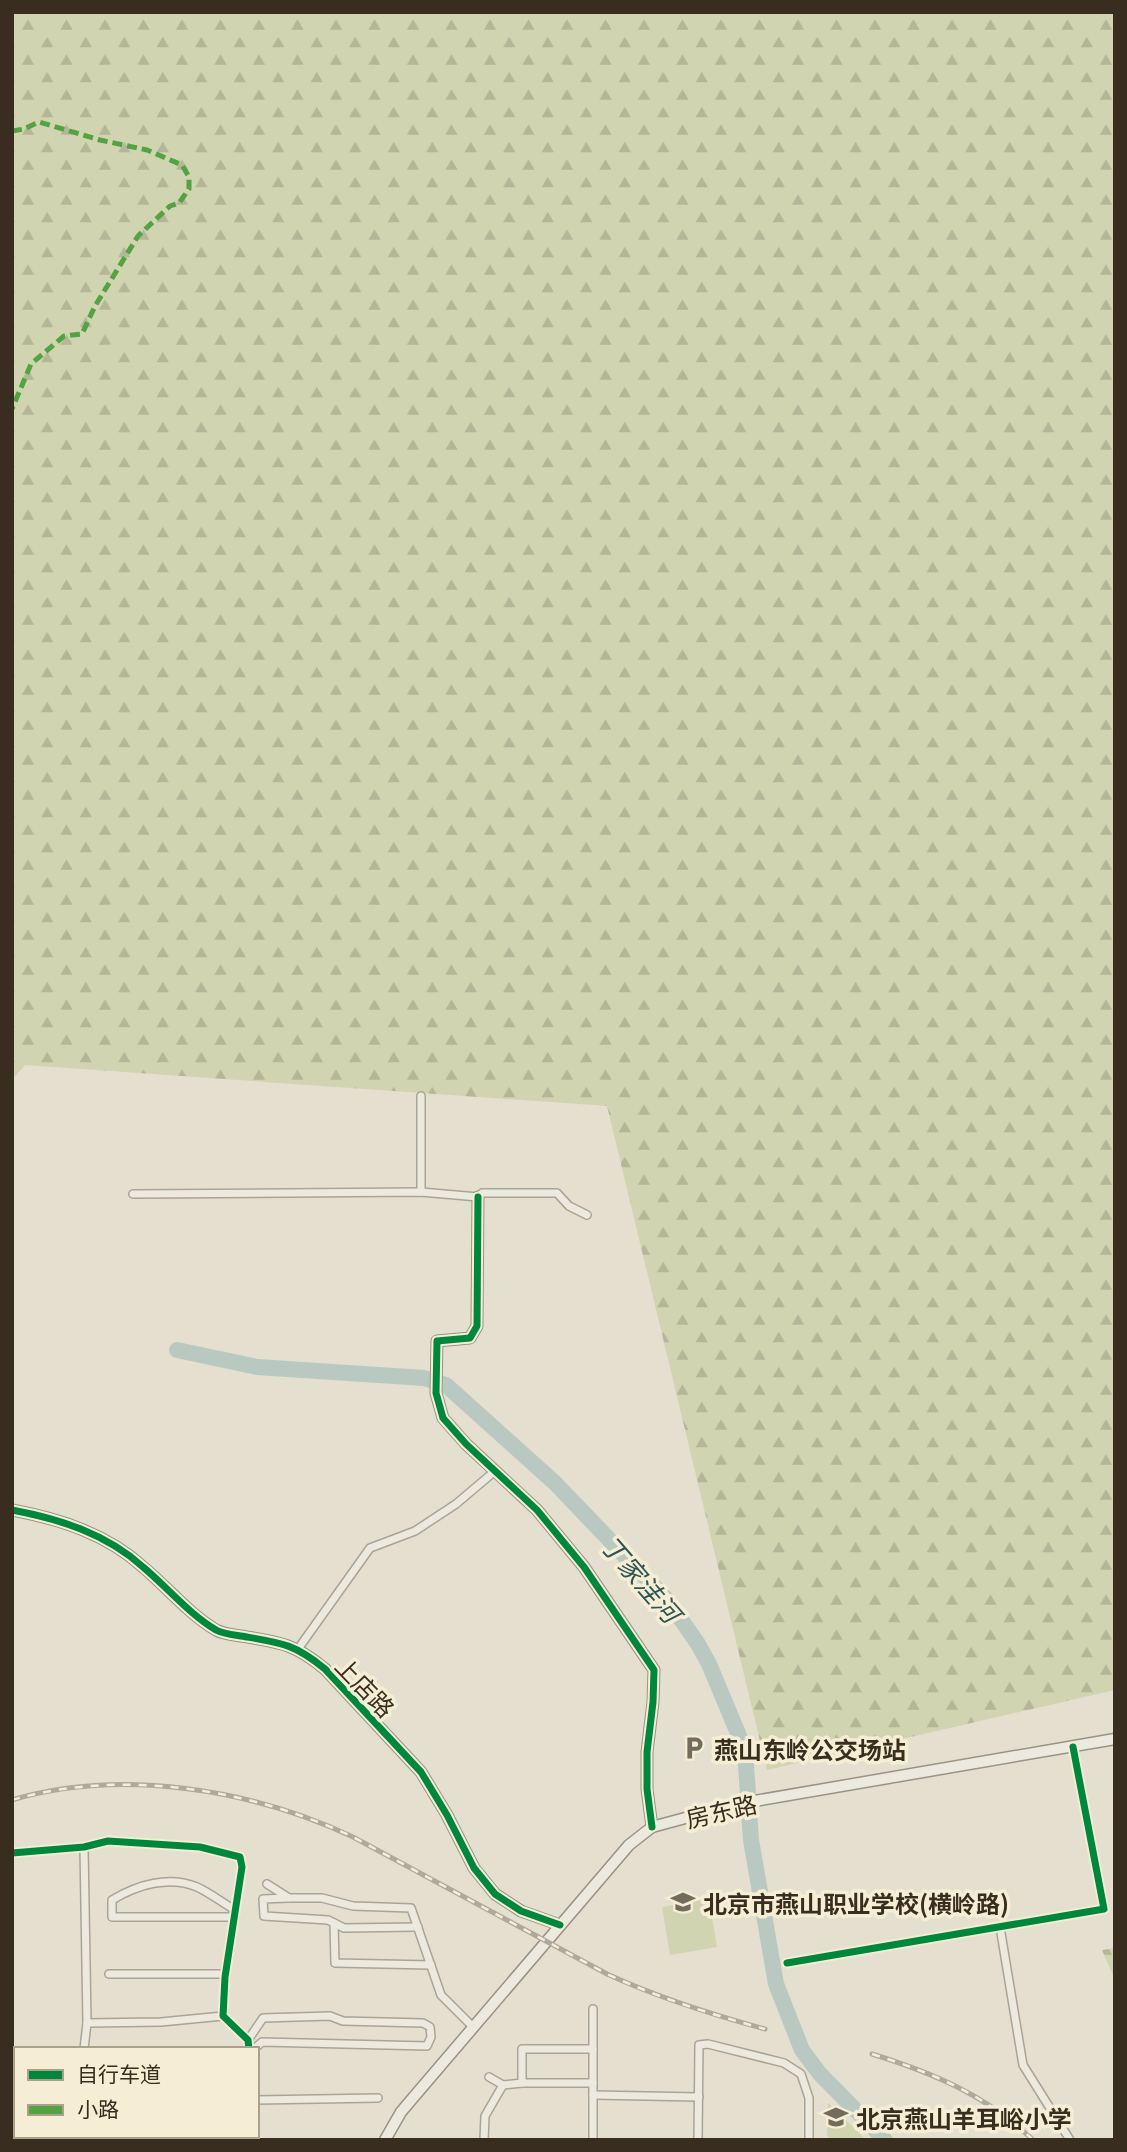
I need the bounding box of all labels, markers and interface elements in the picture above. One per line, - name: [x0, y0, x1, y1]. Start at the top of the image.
- water label: 丁家洼河: [594, 1527, 693, 1633]
- street label: 上店路: [328, 1648, 404, 1724]
- place label: 燕山东岭公交场站: [714, 1731, 906, 1766]
- parking icon: 燕山东岭公交场站: [680, 1734, 708, 1762]
- street label: 房东路: [682, 1785, 760, 1835]
- place label: 北京市燕山职业学校(横岭路): [703, 1885, 1009, 1920]
- school or university icon: 北京市燕山职业学校(横岭路): [669, 1888, 697, 1916]
- legend: [14, 2047, 259, 2138]
- text: 自行车道: [77, 2058, 161, 2088]
- text: 小路: [77, 2093, 119, 2123]
- place label: 北京燕山羊耳峪小学: [856, 2100, 1072, 2135]
- school or university icon: 北京燕山羊耳峪小学: [822, 2103, 850, 2131]

